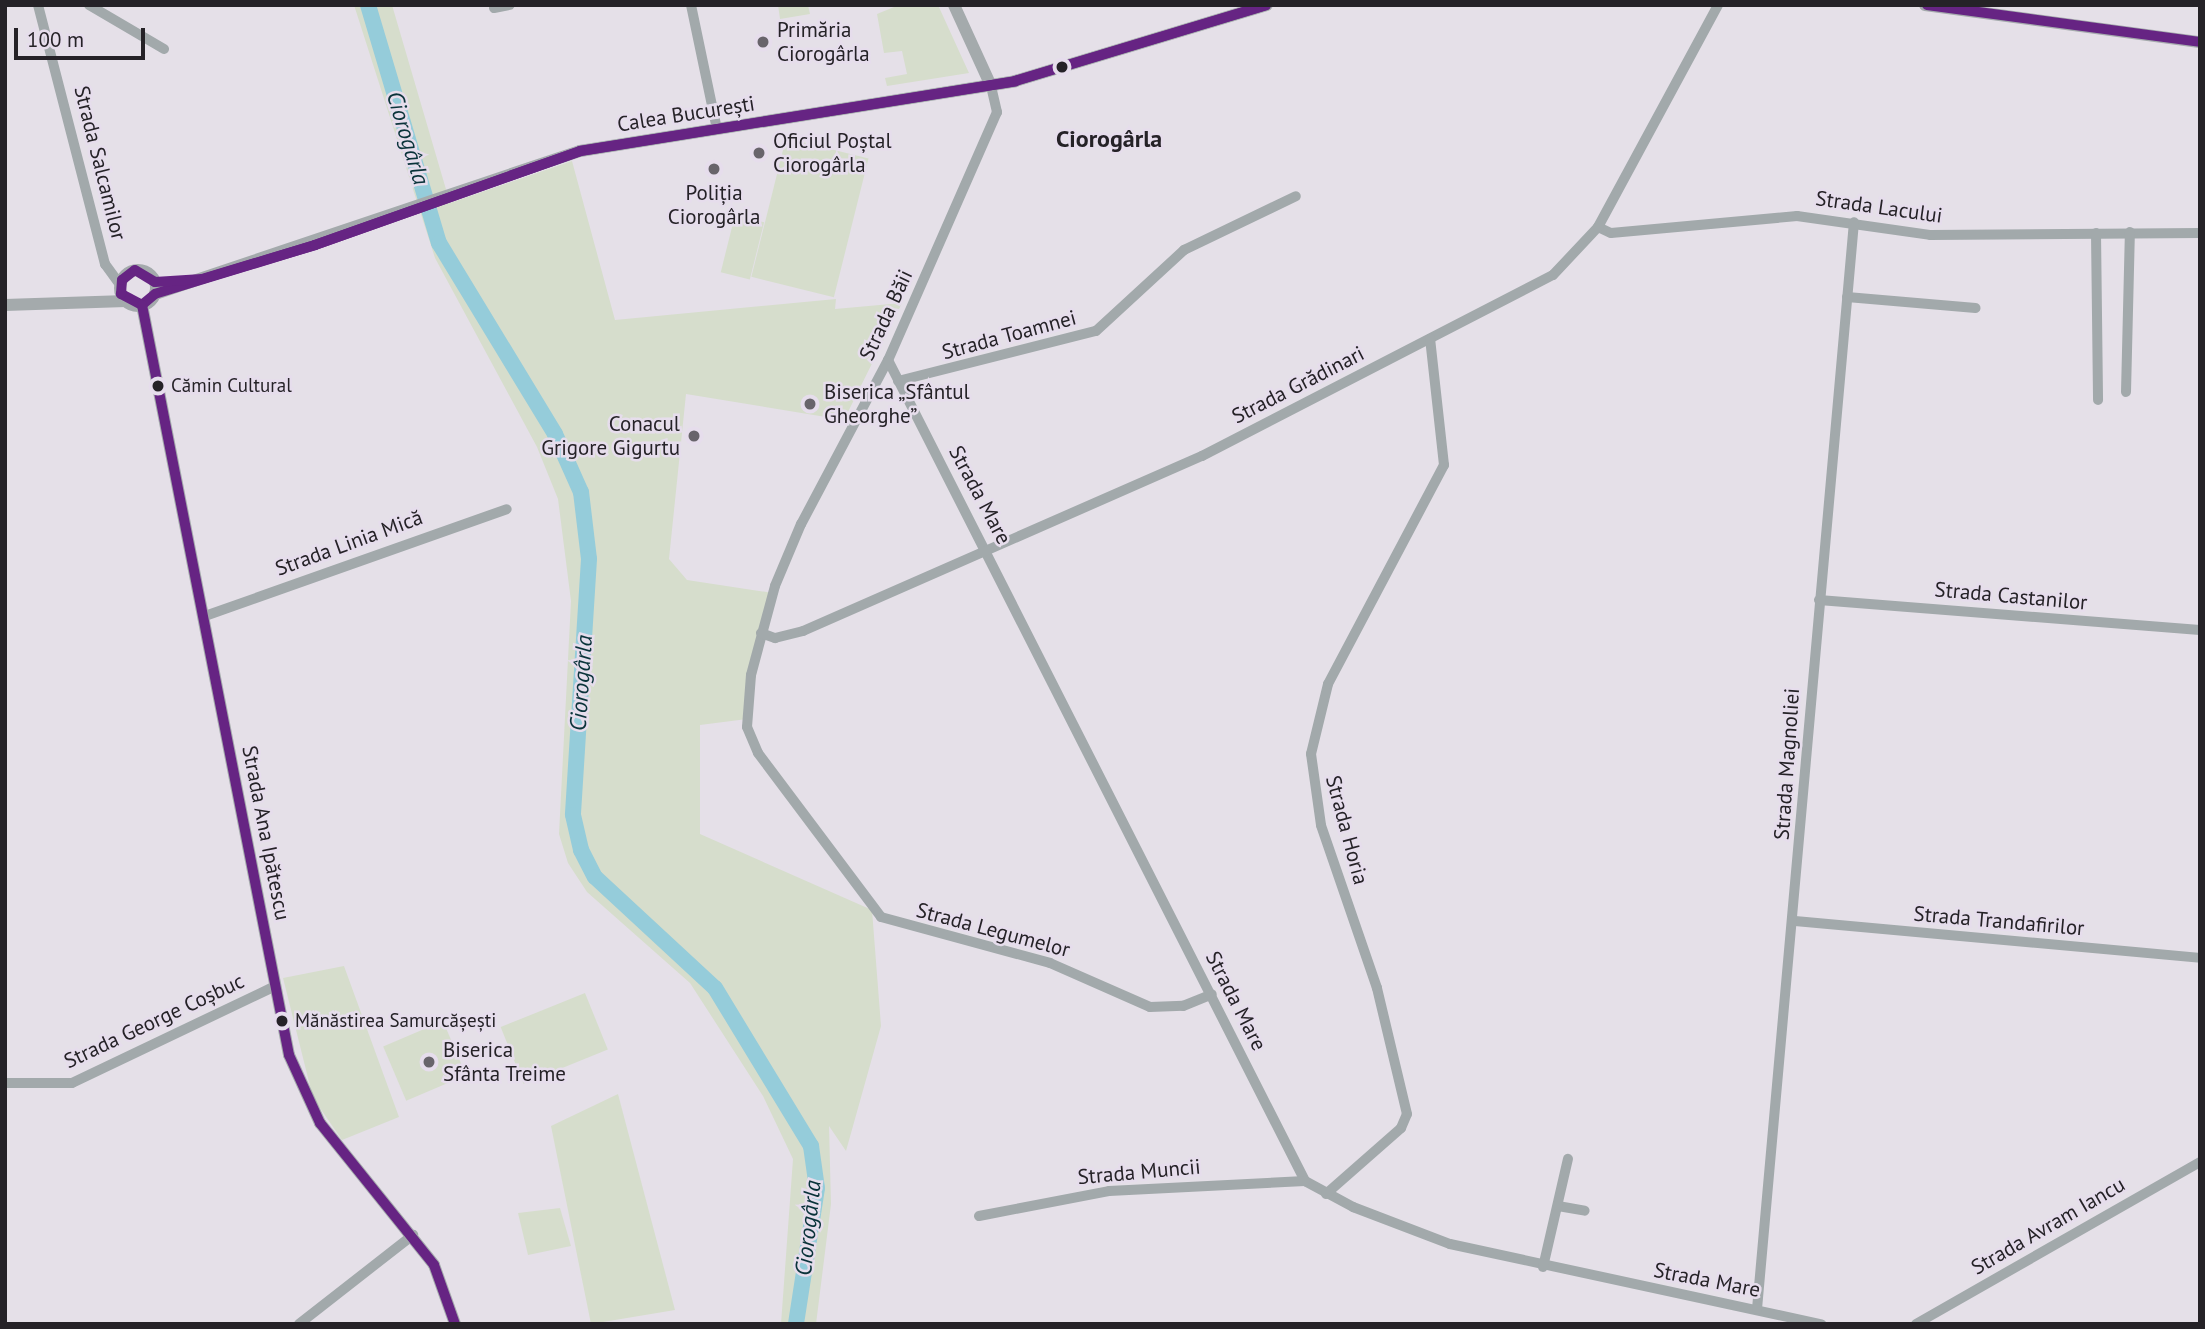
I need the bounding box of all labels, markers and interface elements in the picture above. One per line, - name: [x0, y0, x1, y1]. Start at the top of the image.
- scale bar: [18, 14, 149, 58]
- place label: Primăria Ciorogârla: [777, 17, 870, 67]
- text: 100 m: [27, 26, 84, 53]
- marker: Primăria Ciorogârla: [755, 34, 771, 50]
- unlabelled marker: [1055, 60, 1069, 74]
- street label: Strada Salcamilor: [69, 83, 131, 243]
- water label: Ciorogârla: [381, 88, 435, 188]
- street label: Calea București: [616, 91, 756, 137]
- district label: Ciorogârla: [1056, 125, 1162, 153]
- place label: Oficiul Poștal Ciorogârla: [773, 128, 892, 178]
- marker: Oficiul Poștal Ciorogârla: [751, 145, 767, 161]
- marker: Poliția Ciorogârla: [706, 161, 722, 177]
- place label: Poliția Ciorogârla: [668, 180, 760, 230]
- street label: Strada Lacului: [1814, 186, 1944, 228]
- street label: Strada Băii: [854, 266, 918, 364]
- street label: Strada Toamnei: [939, 305, 1079, 365]
- street label: Strada Grădinari: [1228, 341, 1368, 429]
- place label: Cămin Cultural: [171, 375, 292, 397]
- marker: Cămin Cultural: [151, 379, 165, 393]
- place label: Biserica „Sfântul Gheorghe”: [824, 379, 971, 429]
- marker: Biserica „Sfântul Gheorghe”: [802, 396, 818, 412]
- place label: Conacul Grigore Gigurtu: [541, 411, 680, 461]
- marker: Conacul Grigore Gigurtu: [686, 428, 702, 444]
- street label: Strada Mare: [944, 441, 1016, 549]
- street label: Strada Linia Mică: [272, 505, 426, 581]
- street label: Strada Castanilor: [1934, 577, 2088, 615]
- water label: Ciorogârla: [564, 634, 598, 732]
- street label: Strada Magnoliei: [1769, 687, 1805, 841]
- street label: Strada Ana Ipătescu: [237, 743, 295, 923]
- street label: Strada Horia: [1320, 773, 1374, 887]
- street label: Strada Legumelor: [913, 897, 1073, 963]
- street label: Strada Trandafirilor: [1912, 901, 2086, 941]
- street label: Strada Mare: [1200, 947, 1272, 1055]
- street label: Strada George Coșbuc: [60, 968, 248, 1074]
- place label: Mănăstirea Samurcășești: [295, 1010, 496, 1032]
- marker: Mănăstirea Samurcășești: [275, 1014, 289, 1028]
- place label: Biserica Sfânta Treime: [443, 1037, 567, 1087]
- marker: Biserica Sfânta Treime: [421, 1054, 437, 1070]
- street label: Strada Muncii: [1076, 1154, 1202, 1190]
- street label: Strada Avram Iancu: [1966, 1172, 2130, 1280]
- water label: Ciorogârla: [789, 1179, 827, 1277]
- street label: Strada Mare: [1652, 1257, 1762, 1303]

